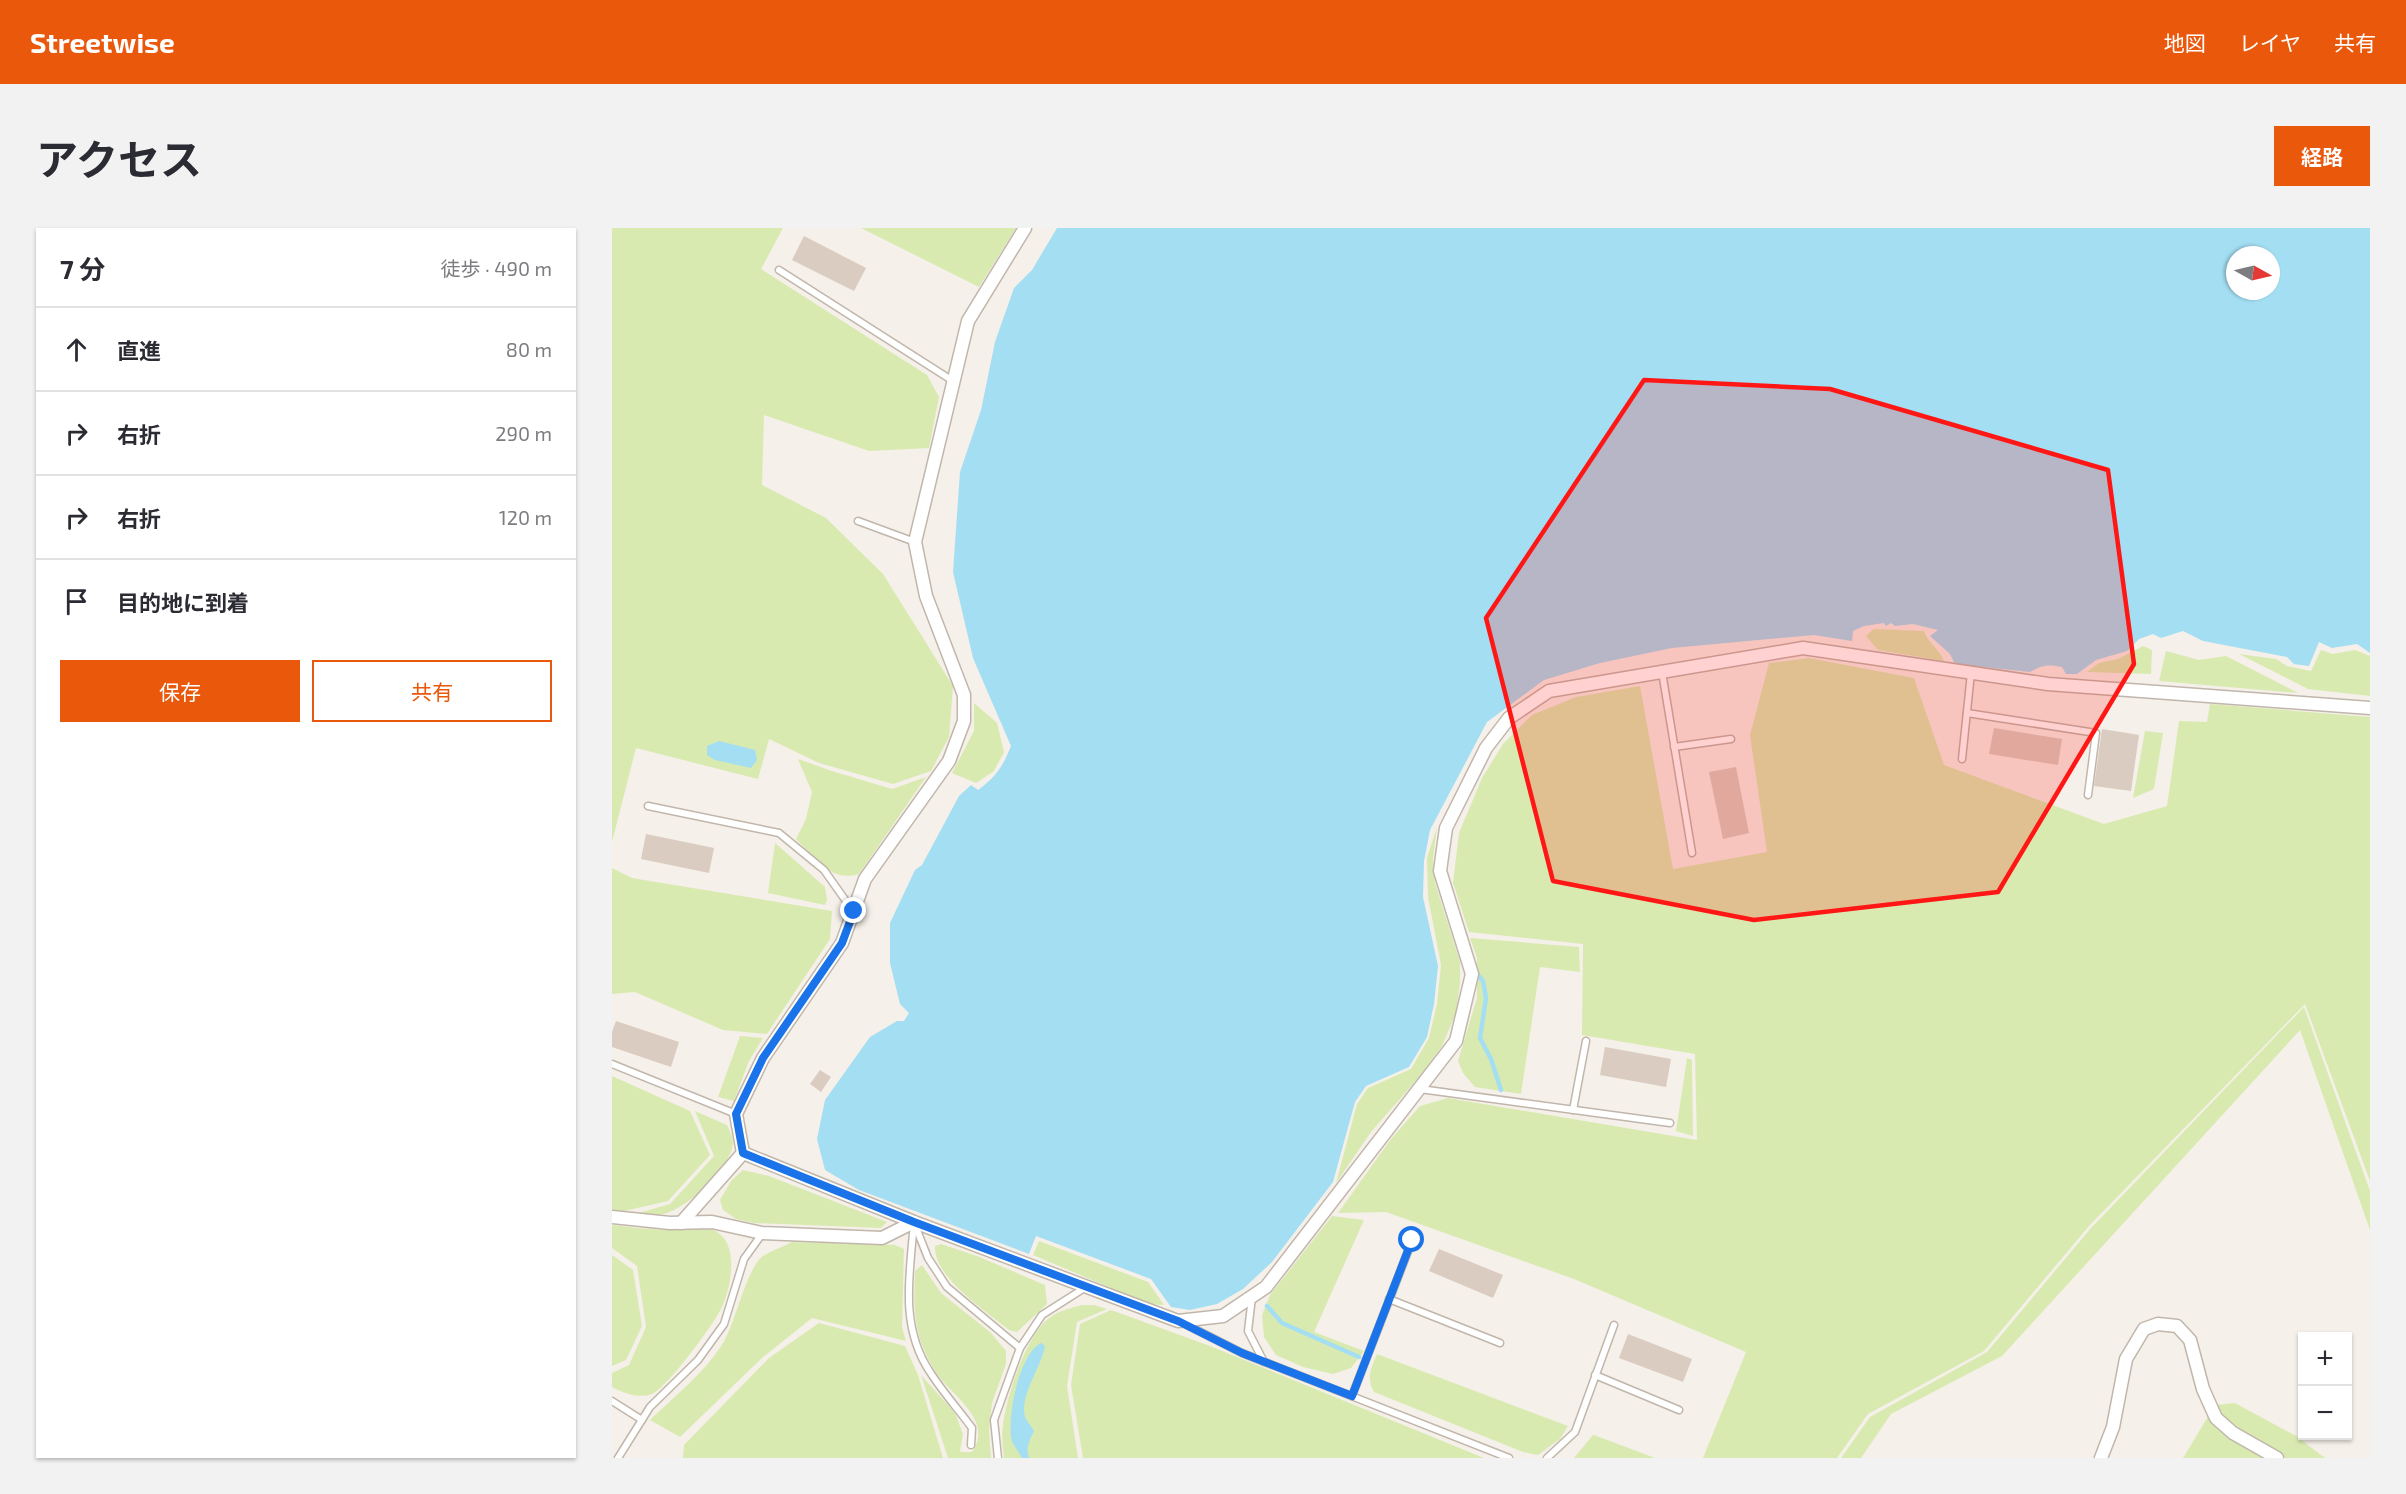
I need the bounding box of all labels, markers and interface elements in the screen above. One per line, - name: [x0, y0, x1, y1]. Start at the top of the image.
- text: Streetwise: [30, 25, 175, 59]
- text: 地図: [2164, 30, 2206, 55]
- text: レイヤ: [2239, 30, 2301, 55]
- text: 共有: [2334, 30, 2376, 55]
- button: 経路: [2274, 126, 2370, 186]
- text: アクセス: [36, 133, 202, 183]
- north arrow: [2226, 246, 2280, 300]
- text: 7 分: [60, 253, 105, 284]
- text: 徒歩 · 490 m: [441, 256, 552, 280]
- icon: ahead: [60, 333, 93, 366]
- text: 直進: [117, 337, 161, 363]
- text: 80 m: [506, 337, 552, 361]
- icon: right: [60, 417, 93, 450]
- text: 右折: [117, 421, 161, 447]
- text: 290 m: [495, 421, 552, 445]
- icon: right: [60, 501, 93, 534]
- text: 右折: [117, 505, 161, 531]
- text: 120 m: [499, 505, 552, 529]
- icon: arrive: [60, 585, 93, 618]
- text: 目的地に到着: [117, 589, 249, 615]
- button: 保存: [60, 660, 300, 722]
- button: 共有: [312, 660, 552, 722]
- route end: [840, 897, 866, 923]
- route start: [1398, 1226, 1424, 1252]
- map controls: [2298, 1332, 2352, 1440]
- button: +: [2298, 1332, 2352, 1386]
- button: −: [2298, 1386, 2352, 1440]

